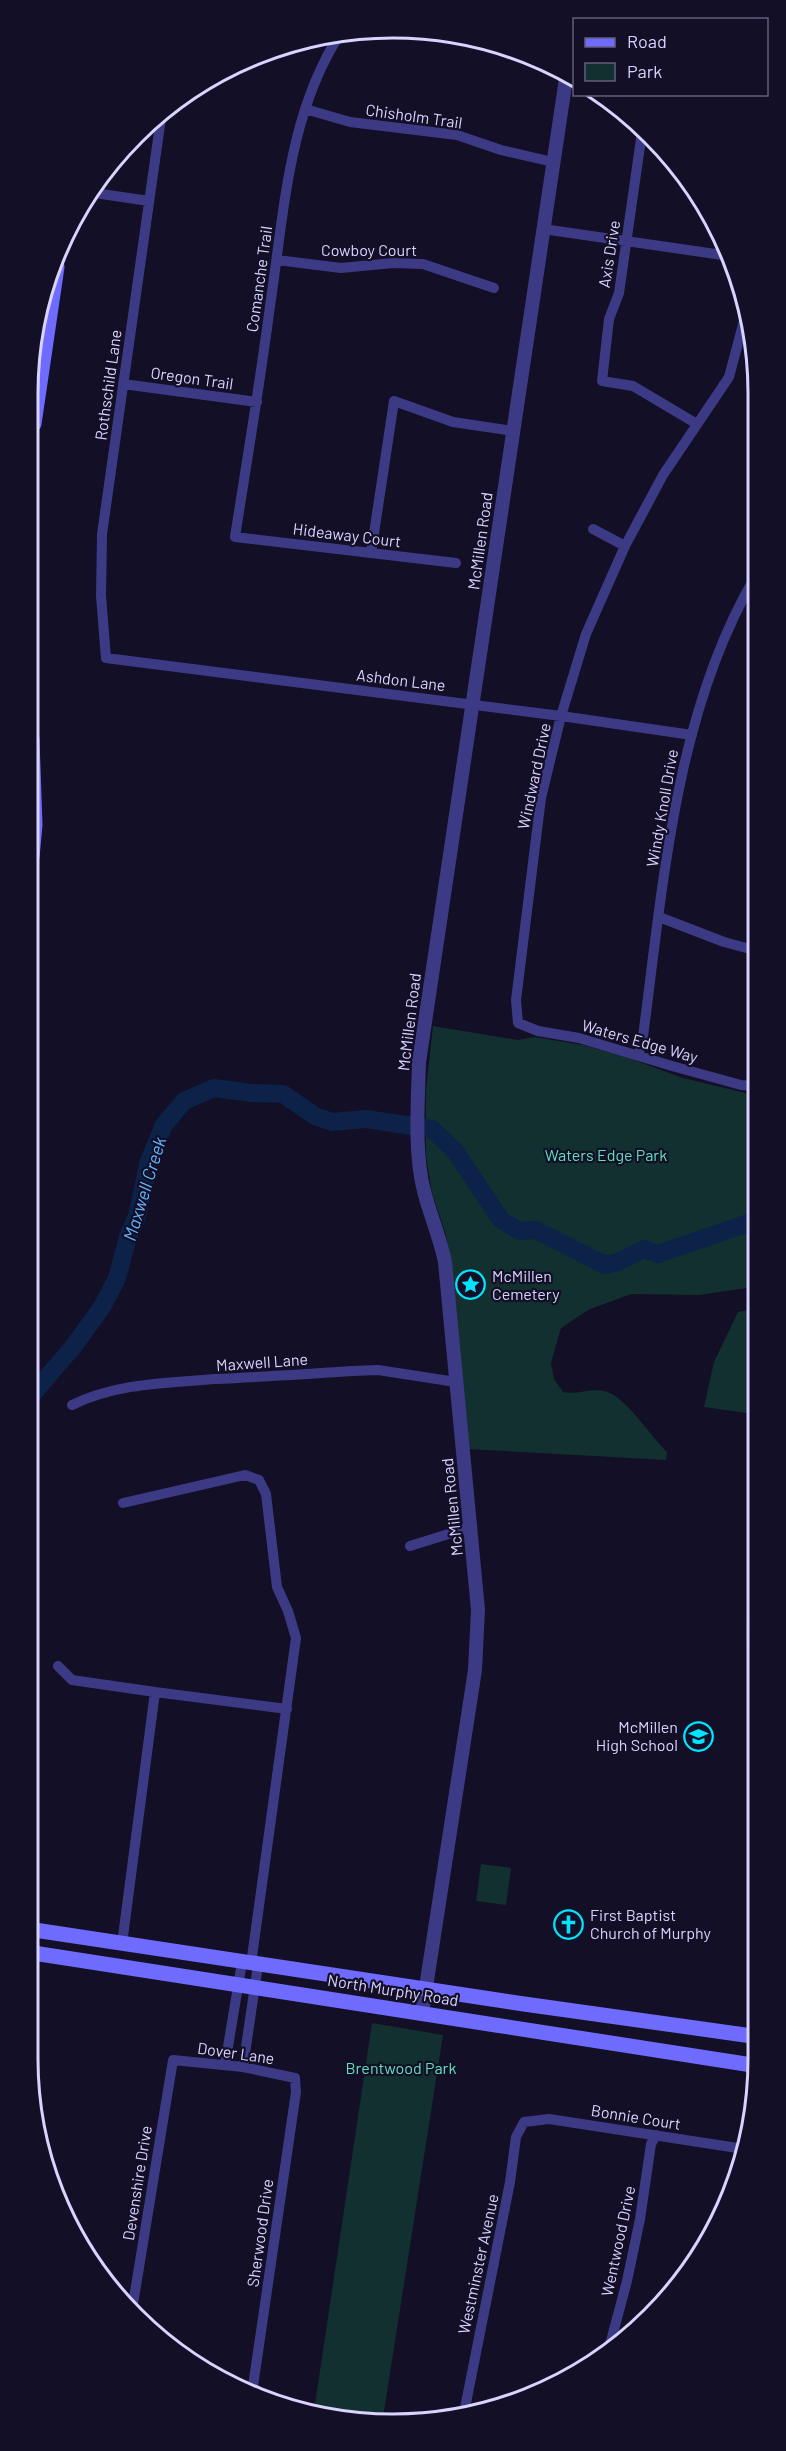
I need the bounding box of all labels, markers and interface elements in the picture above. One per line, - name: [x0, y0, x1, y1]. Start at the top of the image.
- legend: [573, 18, 768, 96]
- text: Road: [627, 30, 667, 52]
- text: Park: [627, 60, 662, 82]
- street label: Chisholm Trail: [364, 99, 464, 132]
- street label: Axis Drive: [594, 219, 623, 289]
- street label: Comanche Trail: [242, 225, 275, 333]
- street label: Cowboy Court: [321, 240, 417, 259]
- street label: Rothschild Lane: [90, 328, 125, 441]
- street label: Oregon Trail: [149, 362, 235, 393]
- street label: McMillen Road: [463, 491, 496, 591]
- street label: Hideaway Court: [292, 518, 402, 551]
- street label: Ashdon Lane: [355, 665, 447, 694]
- street label: Windward Drive: [513, 721, 554, 831]
- street label: Windy Knoll Drive: [642, 748, 681, 868]
- street label: McMillen Road: [393, 972, 424, 1072]
- street label: Waters Edge Way: [580, 1015, 701, 1066]
- water label: Maxwell Creek: [118, 1134, 170, 1243]
- park label: Waters Edge Park: [545, 1145, 667, 1164]
- place label: McMillen Cemetery: [492, 1266, 560, 1303]
- place icon: McMillen Cemetery: [455, 1269, 487, 1301]
- street label: Maxwell Lane: [215, 1349, 308, 1374]
- street label: McMillen Road: [437, 1457, 466, 1557]
- place label: McMillen High School: [596, 1717, 678, 1754]
- school or university icon: McMillen High School: [683, 1720, 715, 1752]
- place label: First Baptist Church of Murphy: [590, 1905, 711, 1942]
- church icon: First Baptist Church of Murphy: [553, 1908, 585, 1940]
- street label: North Murphy Road: [326, 1970, 460, 2009]
- street label: Dover Lane: [196, 2038, 276, 2067]
- park label: Brentwood Park: [346, 2058, 456, 2077]
- street label: Bonnie Court: [590, 2100, 682, 2133]
- street label: Devenshire Drive: [118, 2124, 155, 2242]
- street label: Sherwood Drive: [243, 2178, 276, 2288]
- street label: Wentwood Drive: [597, 2184, 639, 2298]
- street label: Westminster Avenue: [453, 2192, 502, 2336]

